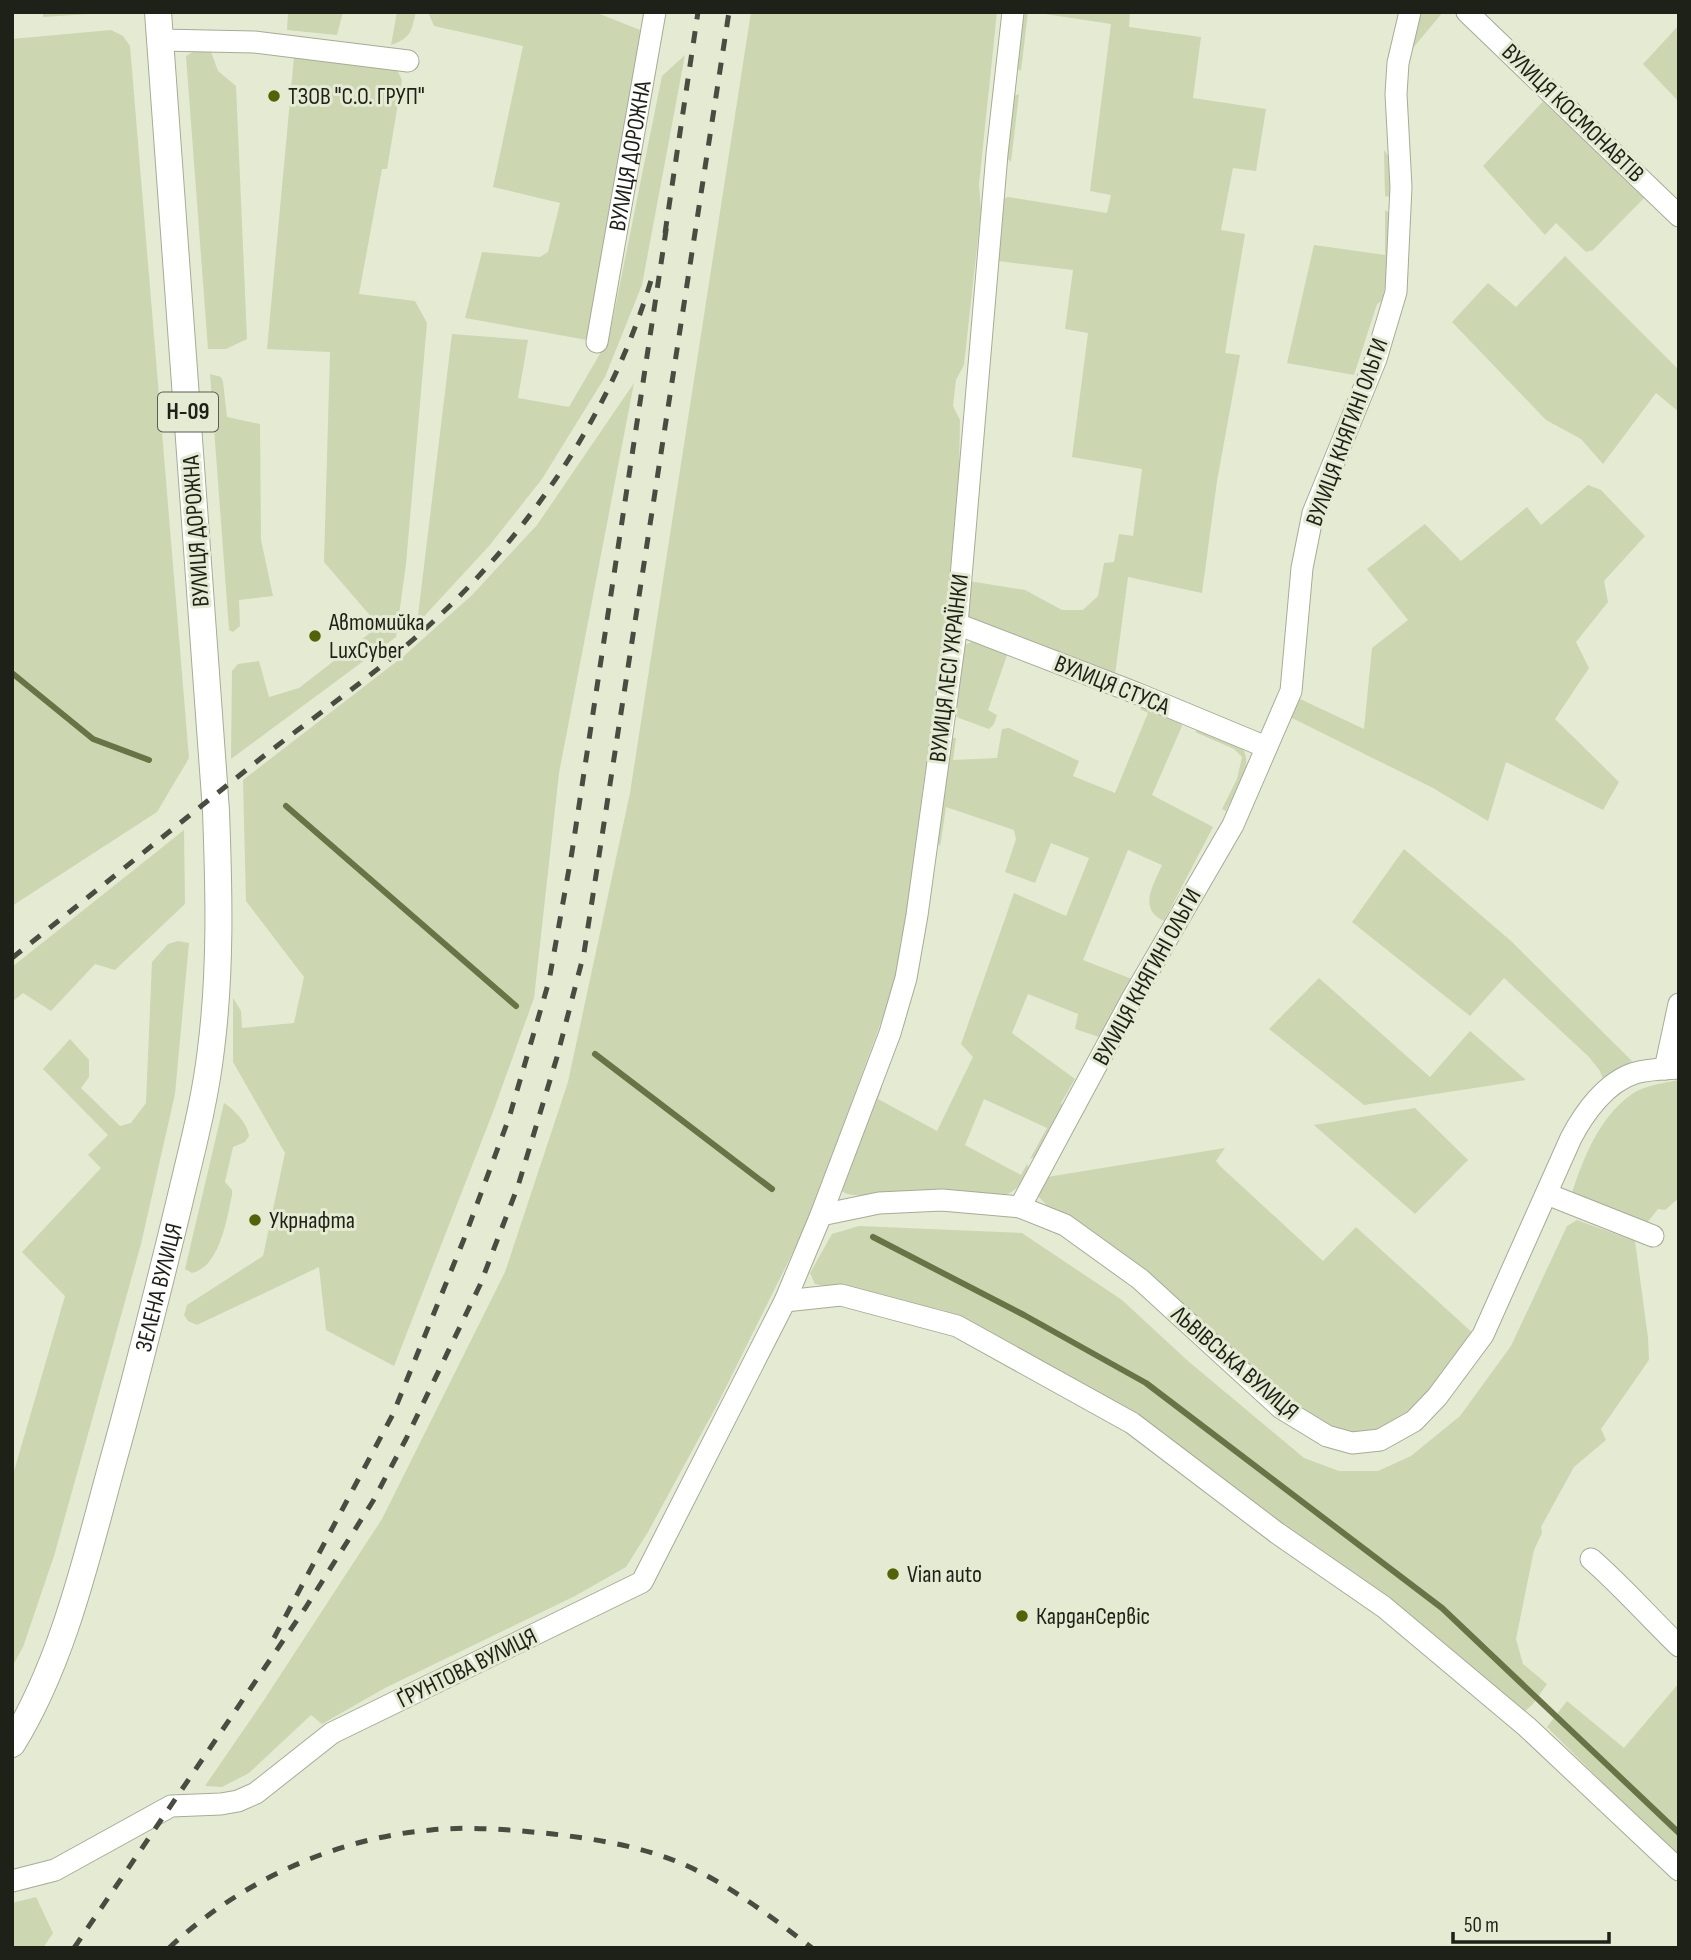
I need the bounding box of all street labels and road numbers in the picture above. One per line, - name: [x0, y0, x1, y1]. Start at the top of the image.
- street label: ВУЛИЦЯ КОСМОНАВТІВ: [1496, 38, 1650, 188]
- street label: ВУЛИЦЯ ДОРОЖНА: [602, 78, 657, 233]
- street label: ВУЛИЦЯ КНЯГИНІ ОЛЬГИ: [1300, 334, 1394, 530]
- road number: Н-09: [158, 392, 218, 432]
- street label: ВУЛИЦЯ ДОРОЖНА: [176, 454, 216, 608]
- street label: ВУЛИЦЯ ЛЕСІ УКРАЇНКИ: [923, 572, 975, 764]
- street label: ВУЛИЦЯ СТУСА: [1050, 649, 1175, 722]
- street label: ВУЛИЦЯ КНЯГИНІ ОЛЬГИ: [1086, 884, 1208, 1070]
- street label: ЗЕЛЕНА ВУЛИЦЯ: [128, 1220, 188, 1355]
- street label: ЛЬВІВСЬКА ВУЛИЦЯ: [1165, 1299, 1305, 1426]
- street label: ҐРУНТОВА ВУЛИЦЯ: [392, 1622, 542, 1714]

